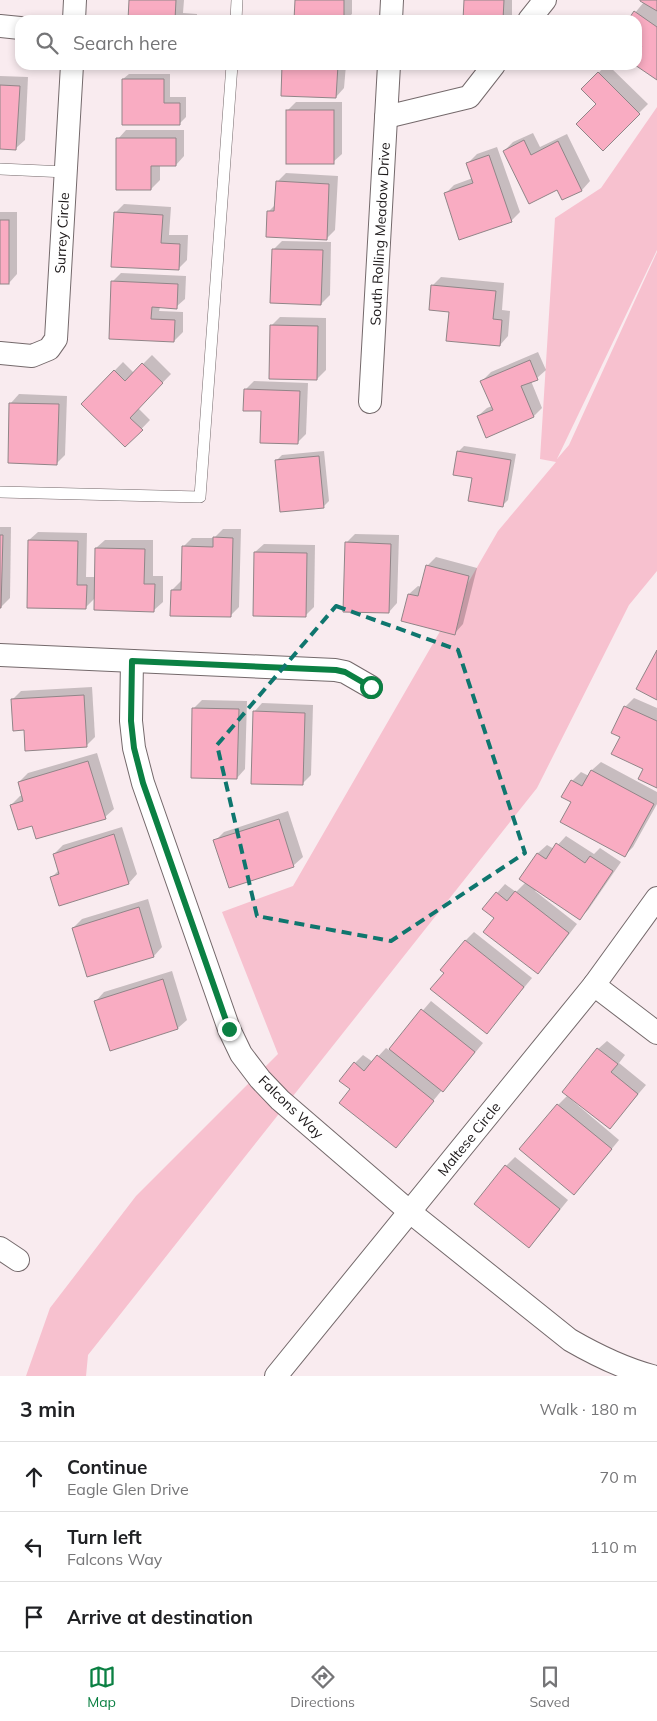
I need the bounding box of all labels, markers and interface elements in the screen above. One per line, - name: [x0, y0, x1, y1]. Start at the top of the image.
- search box: [15, 15, 642, 70]
- icon: search: [33, 29, 61, 57]
- text: Search here: [73, 31, 177, 55]
- street label: South Rolling Meadow Drive: [366, 142, 394, 326]
- street label: Surrey Circle: [51, 192, 73, 274]
- route start: [360, 676, 383, 699]
- route end: [218, 1018, 241, 1041]
- street label: Falcons Way: [255, 1072, 328, 1143]
- street label: Maltese Circle: [434, 1098, 504, 1180]
- text: 3 min: [20, 1396, 75, 1422]
- text: Walk · 180 m: [539, 1399, 637, 1419]
- text: Continue: [67, 1455, 147, 1479]
- icon: ahead: [20, 1463, 48, 1491]
- text: 70 m: [600, 1467, 637, 1487]
- text: Eagle Glen Drive: [67, 1479, 189, 1499]
- text: Turn left: [67, 1525, 142, 1549]
- icon: left: [20, 1533, 48, 1561]
- text: 110 m: [590, 1537, 637, 1557]
- text: Falcons Way: [67, 1549, 162, 1569]
- icon: arrive: [20, 1603, 48, 1631]
- text: Arrive at destination: [67, 1605, 253, 1629]
- tab: Map: [87, 1663, 116, 1711]
- tab: Directions: [290, 1663, 355, 1711]
- tab: Saved: [529, 1663, 570, 1711]

